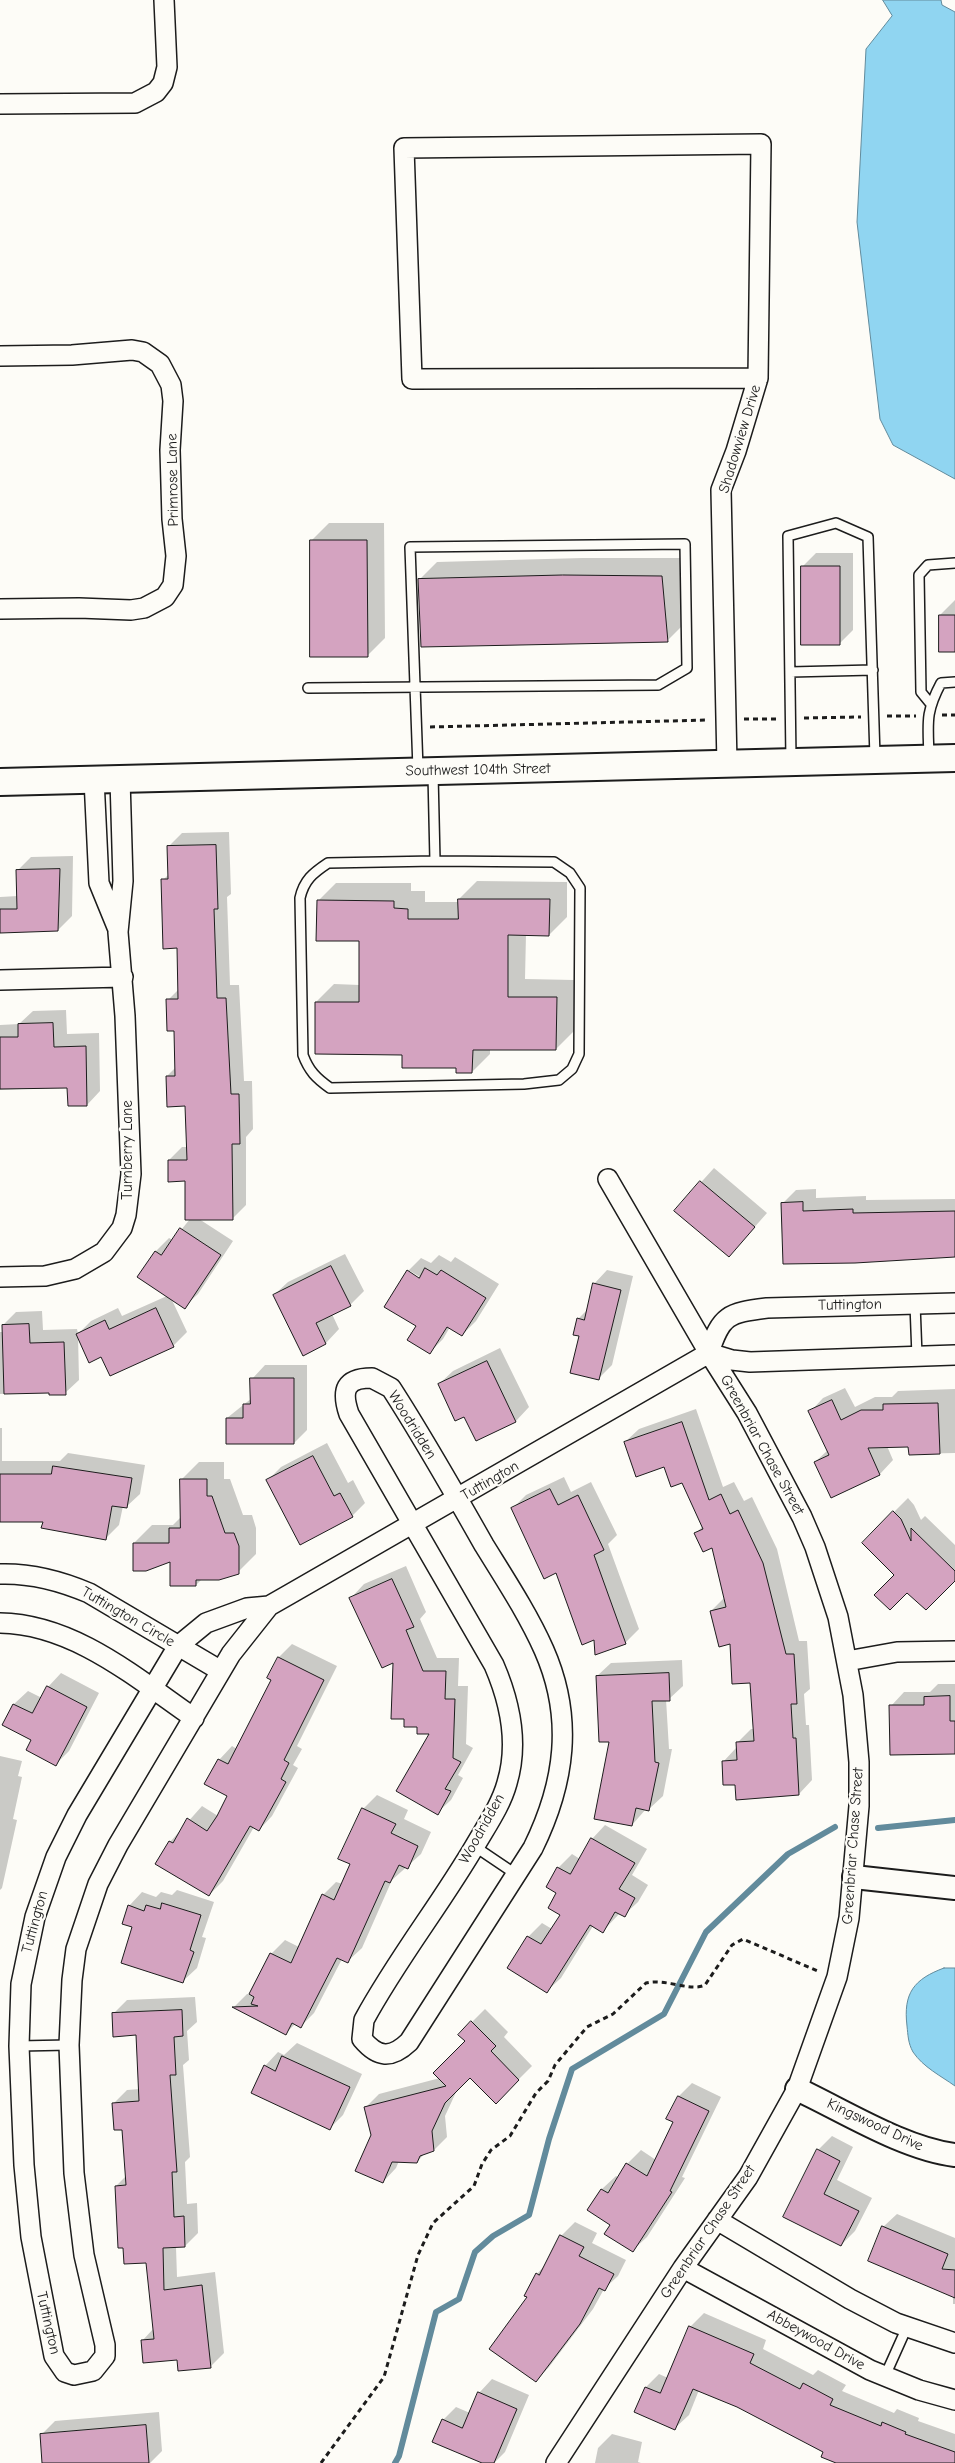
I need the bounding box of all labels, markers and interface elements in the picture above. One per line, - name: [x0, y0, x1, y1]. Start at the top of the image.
- street label: Shadowview Drive: [715, 383, 765, 495]
- street label: Primrose Lane: [163, 433, 183, 527]
- street label: Southwest 104th Street: [405, 760, 551, 780]
- street label: Turnberry Lane: [119, 1100, 137, 1200]
- street label: Tuttington: [818, 1295, 882, 1315]
- street label: Greenbriar Chase Street: [716, 1372, 808, 1518]
- street label: Woodridden: [384, 1387, 440, 1463]
- street label: Tuttington: [458, 1457, 522, 1505]
- street label: Tuttington Circle: [78, 1583, 178, 1651]
- street label: Greenbriar Chase Street: [839, 1767, 867, 1925]
- street label: Woodridden: [455, 1791, 509, 1867]
- street label: Tuttington: [18, 1889, 52, 1955]
- street label: Kingswood Drive: [824, 2095, 926, 2155]
- street label: Greenbriar Chase Street: [657, 2162, 759, 2302]
- street label: Tuttington: [32, 2290, 64, 2356]
- street label: Abbeywood Drive: [764, 2306, 868, 2374]

